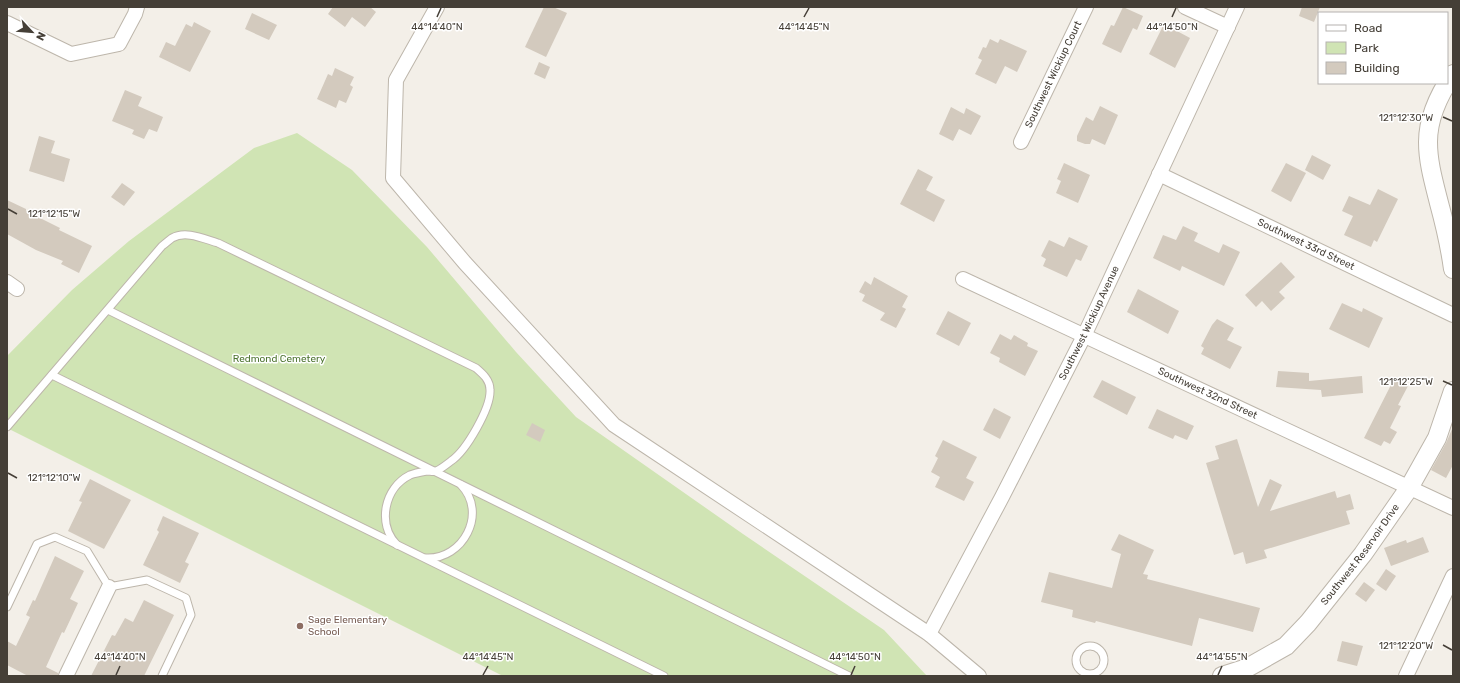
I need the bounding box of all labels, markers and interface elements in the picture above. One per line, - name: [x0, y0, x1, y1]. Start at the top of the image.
- north arrow: [12, 12, 52, 52]
- legend: [1318, 12, 1448, 84]
- street label: Southwest Wickiup Court: [1023, 19, 1084, 130]
- text: 44°14'40"N: [411, 21, 463, 33]
- text: 44°14'45"N: [778, 21, 830, 33]
- text: 44°14'50"N: [1146, 21, 1198, 33]
- text: Road: [1354, 21, 1382, 35]
- text: N: [33, 30, 48, 43]
- text: Park: [1354, 41, 1380, 55]
- text: Building: [1354, 61, 1400, 75]
- text: 121°12'30"W: [1379, 112, 1433, 124]
- text: 121°12'15"W: [28, 208, 80, 220]
- street label: Southwest 33rd Street: [1256, 216, 1356, 273]
- street label: Southwest Wickiup Avenue: [1057, 263, 1122, 382]
- park label: Redmond Cemetery: [233, 353, 326, 365]
- street label: Southwest 32nd Street: [1156, 365, 1259, 422]
- text: 121°12'25"W: [1379, 376, 1433, 388]
- text: 121°12'10"W: [27, 472, 81, 484]
- street label: Southwest Reservoir Drive: [1319, 501, 1402, 608]
- place label: Sage Elementary School: [308, 614, 388, 638]
- marker: Sage Elementary School: [295, 621, 305, 631]
- text: 121°12'20"W: [1379, 640, 1433, 652]
- text: 44°14'40"N: [94, 651, 146, 663]
- text: 44°14'45"N: [462, 651, 514, 663]
- text: 44°14'50"N: [829, 651, 881, 663]
- text: 44°14'55"N: [1196, 651, 1248, 663]

